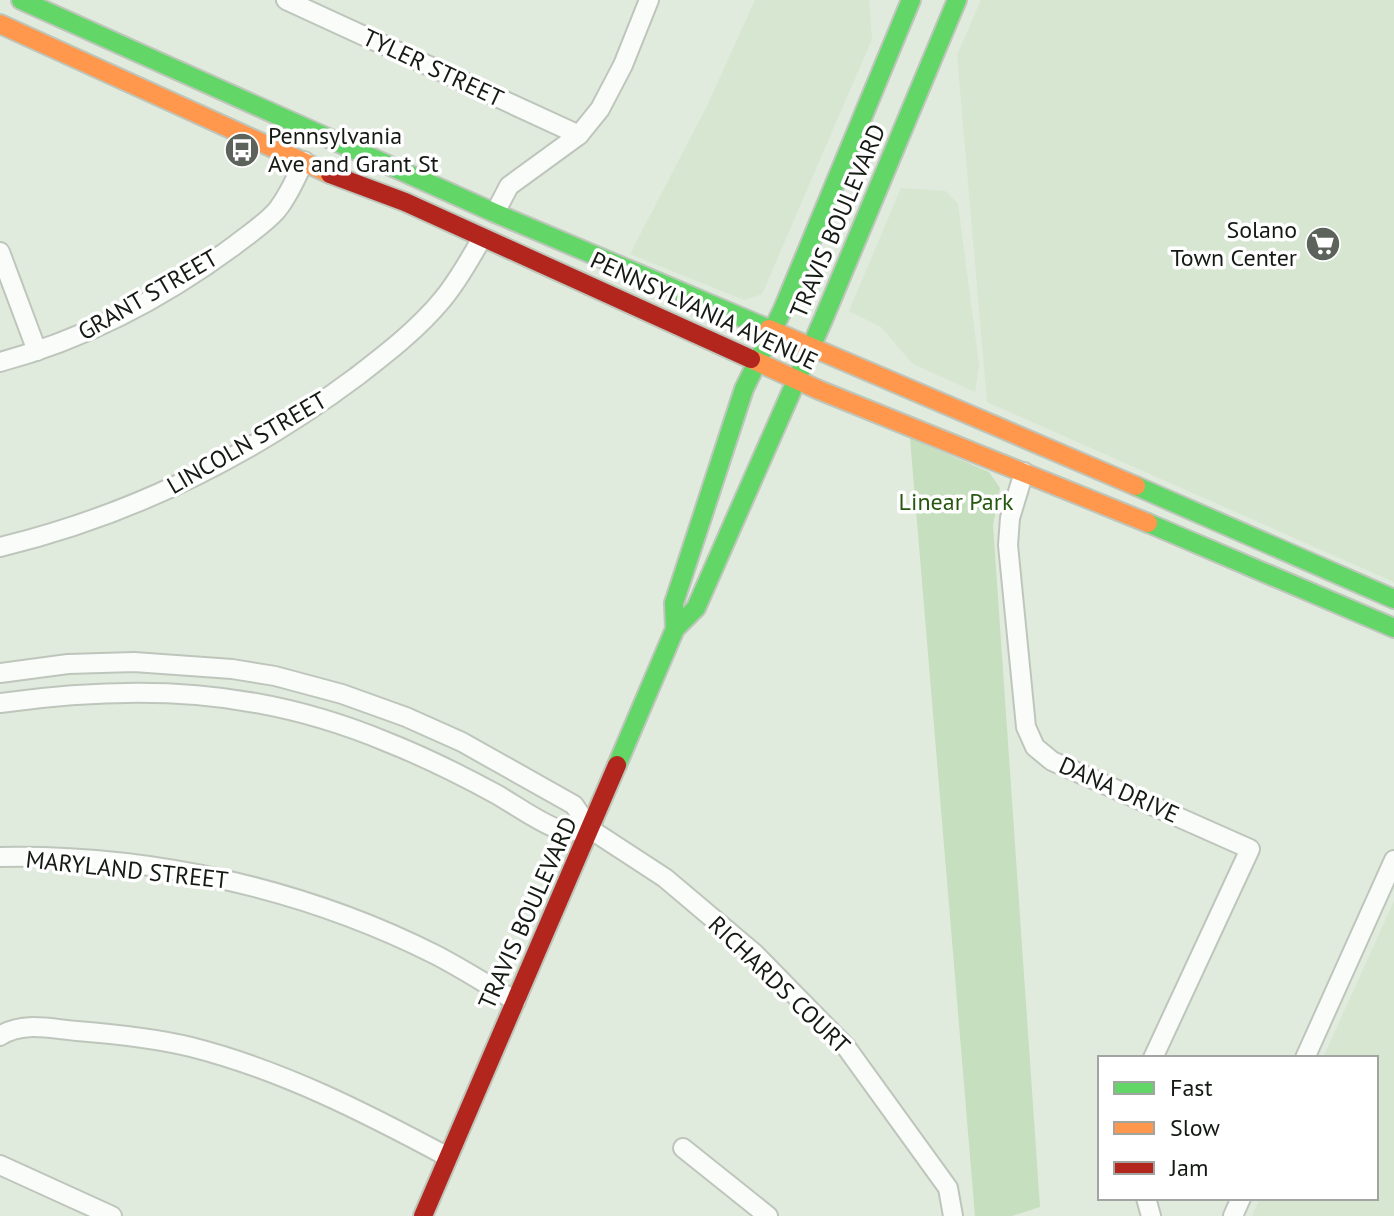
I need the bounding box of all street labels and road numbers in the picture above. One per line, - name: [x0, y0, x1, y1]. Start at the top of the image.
- street label: TYLER STREET: [358, 21, 509, 114]
- street label: TRAVIS BOULEVARD: [783, 119, 892, 322]
- street label: GRANT STREET: [72, 242, 223, 347]
- street label: PENNSYLVANIA AVENUE: [586, 244, 823, 377]
- street label: LINCOLN STREET: [161, 384, 332, 501]
- street label: DANA DRIVE: [1054, 749, 1184, 830]
- street label: TRAVIS BOULEVARD: [471, 812, 584, 1014]
- street label: MARYLAND STREET: [24, 843, 230, 896]
- street label: RICHARDS COURT: [702, 909, 857, 1060]

